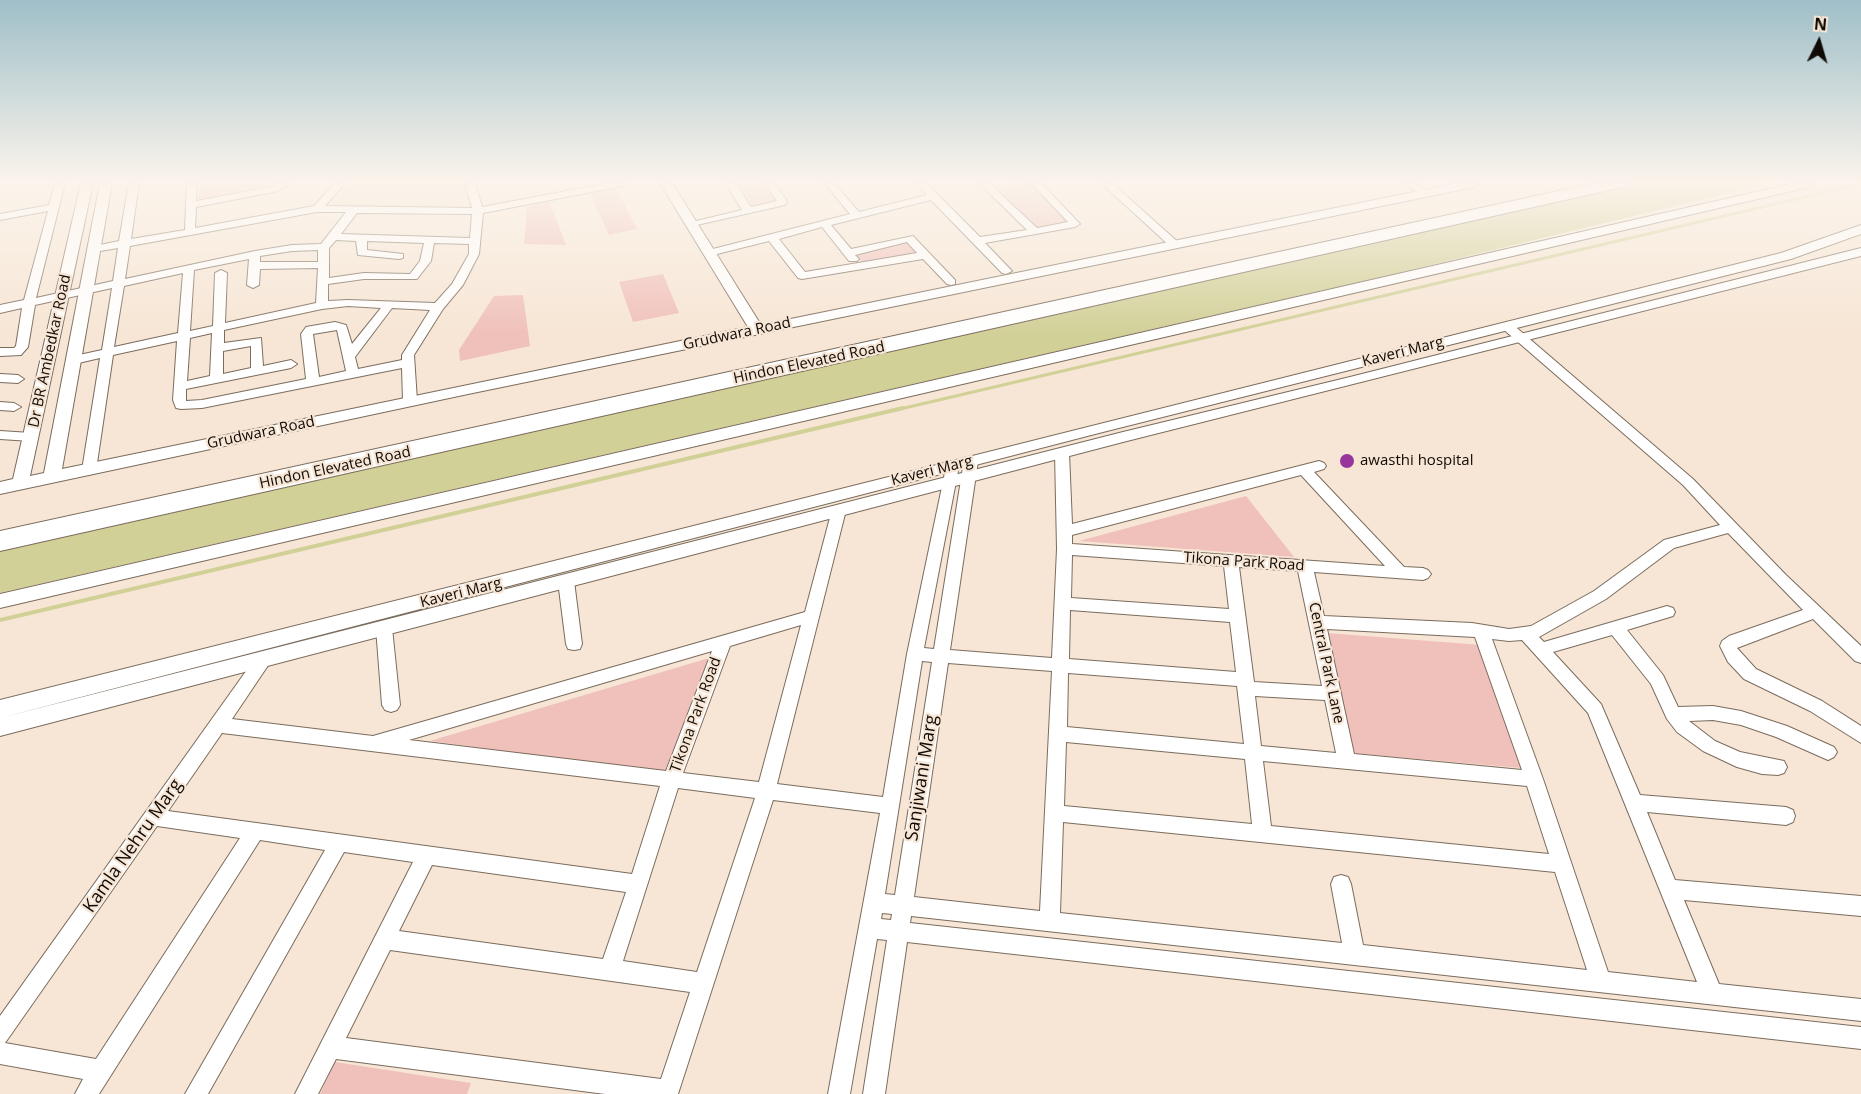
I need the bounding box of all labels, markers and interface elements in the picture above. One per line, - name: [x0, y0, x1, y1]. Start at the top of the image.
- north arrow: [1789, 12, 1849, 72]
- text: N: [1813, 13, 1828, 36]
- street label: Dr BR Ambedkar Road: [25, 273, 75, 429]
- street label: Grudwara Road: [682, 314, 792, 354]
- street label: Kaveri Marg: [1360, 333, 1446, 371]
- street label: Hindon Elevated Road: [732, 338, 886, 388]
- street label: Grudwara Road: [206, 413, 316, 453]
- street label: Hindon Elevated Road: [258, 443, 412, 493]
- street label: Kaveri Marg: [889, 452, 975, 490]
- marker: awasthi hospital: [1338, 452, 1356, 470]
- place label: awasthi hospital: [1360, 452, 1473, 470]
- street label: Tikona Park Road: [1183, 549, 1305, 575]
- street label: Kaveri Marg: [418, 574, 504, 612]
- street label: Central Park Lane: [1304, 601, 1348, 725]
- street label: Tikona Park Road: [667, 655, 725, 775]
- street label: Sanjiwani Marg: [901, 713, 943, 843]
- street label: Kamla Nehru Marg: [79, 775, 187, 917]

